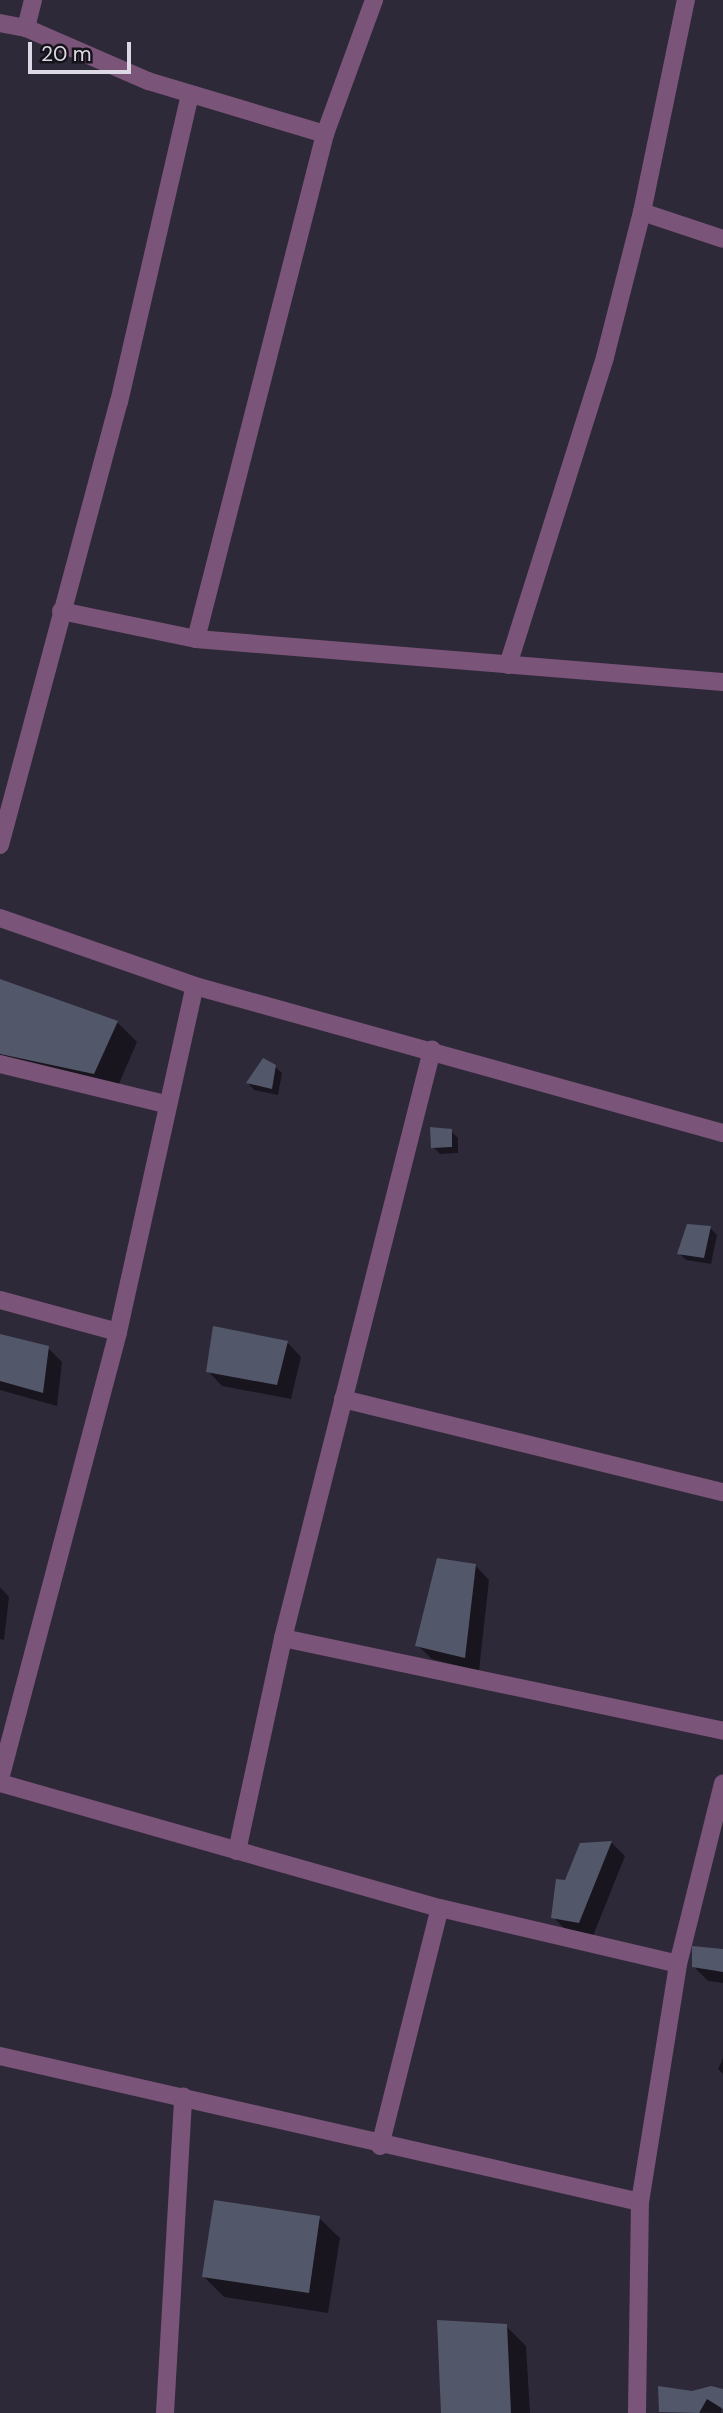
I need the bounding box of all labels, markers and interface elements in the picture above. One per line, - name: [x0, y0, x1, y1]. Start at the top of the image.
- scale bar: [32, 28, 135, 72]
- text: 20 m: [41, 40, 92, 68]

